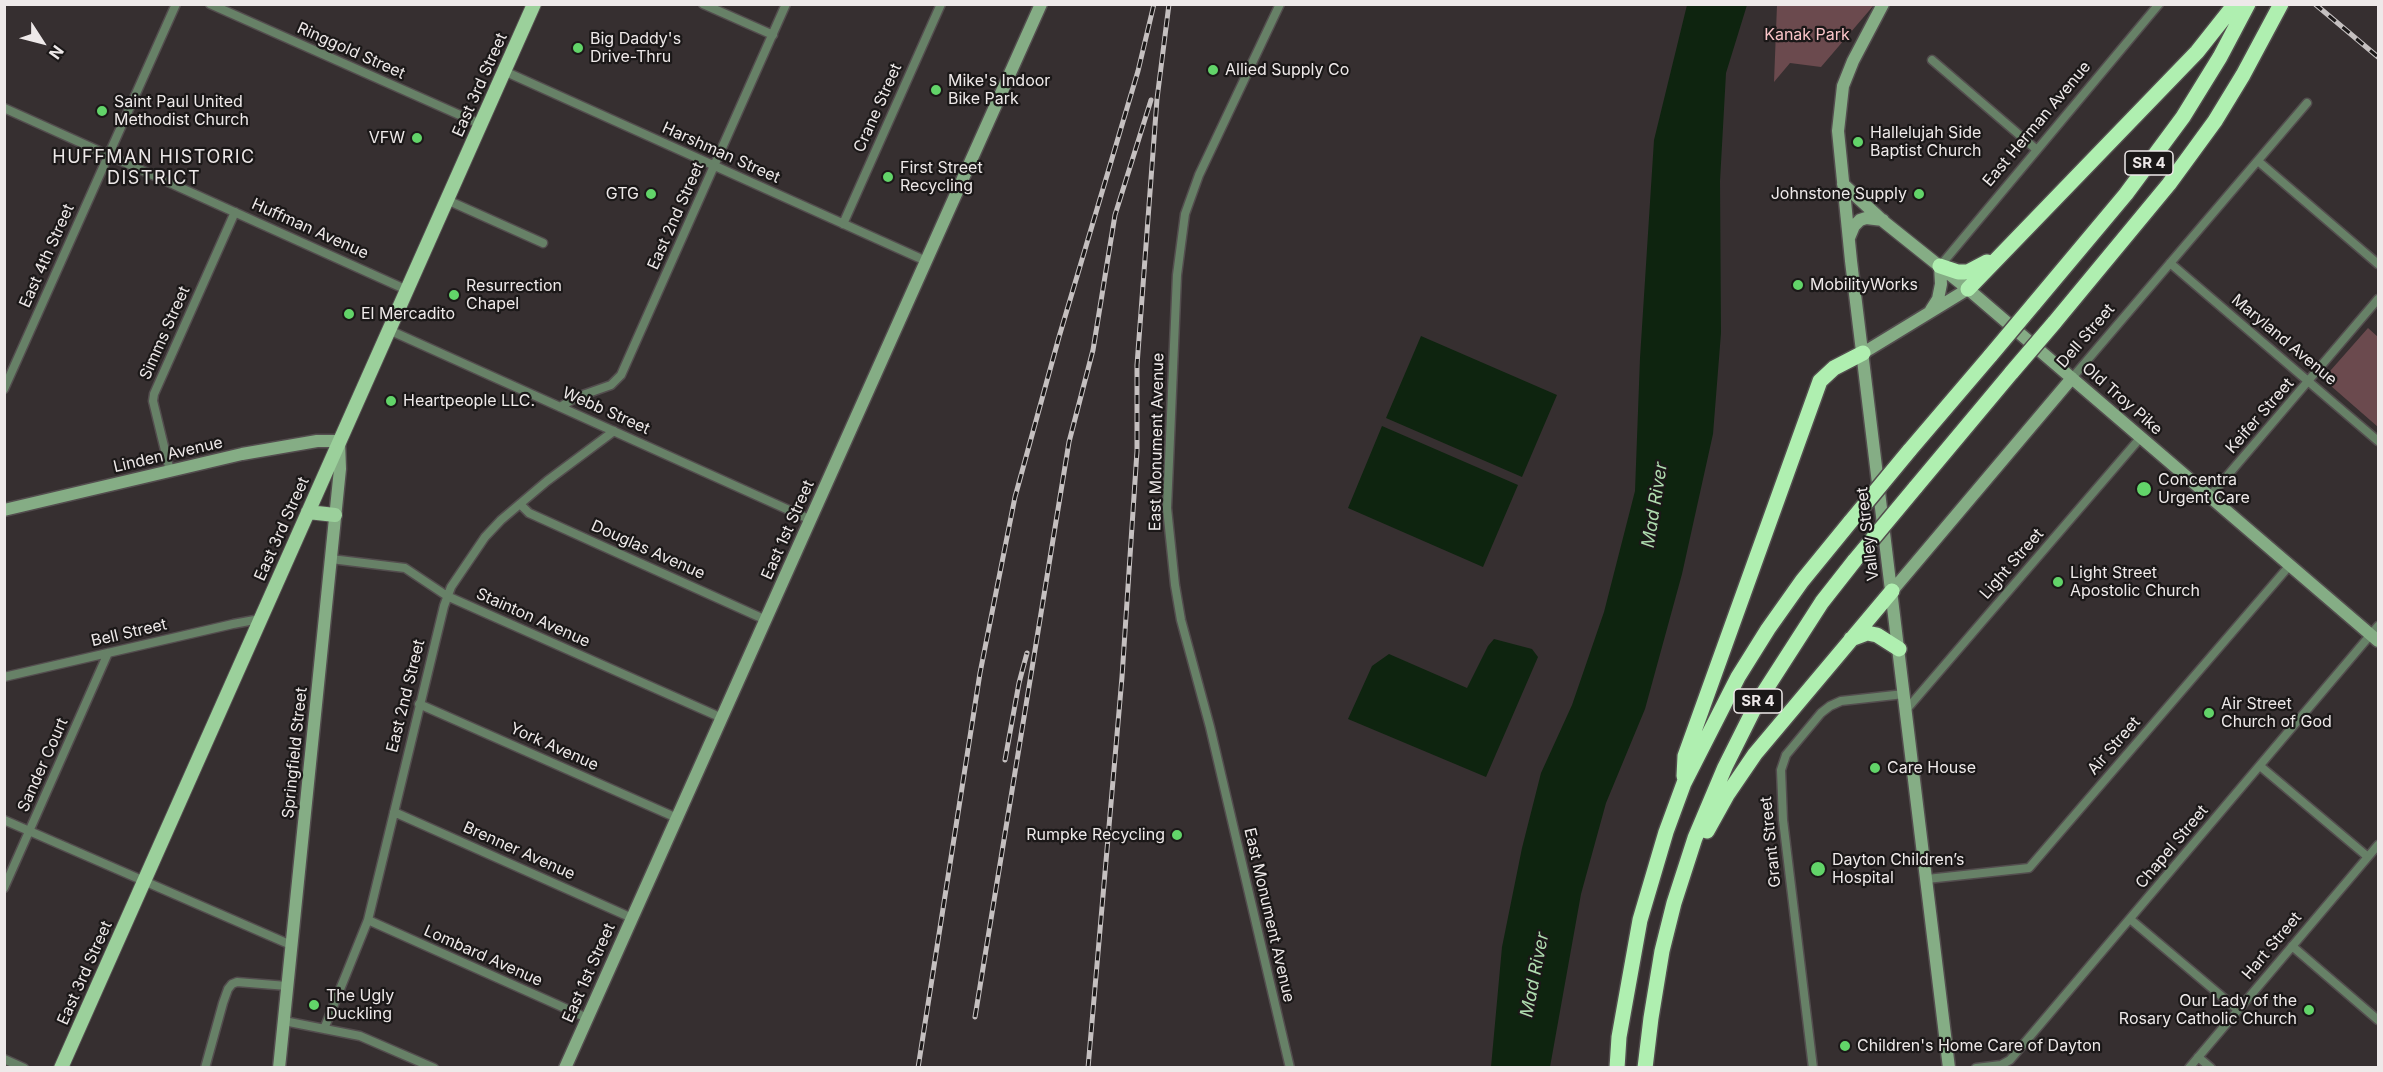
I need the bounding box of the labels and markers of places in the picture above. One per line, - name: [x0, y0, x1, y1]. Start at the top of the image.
- place label: Big Daddy's Drive-Thru: [590, 29, 681, 67]
- marker: Big Daddy's Drive-Thru: [571, 41, 585, 55]
- place label: Allied Supply Co: [1225, 60, 1349, 80]
- marker: Allied Supply Co: [1206, 63, 1220, 77]
- place label: Mike's Indoor Bike Park: [948, 71, 1050, 109]
- marker: Mike's Indoor Bike Park: [929, 83, 943, 97]
- place label: Saint Paul United Methodist Church: [114, 92, 249, 130]
- marker: Saint Paul United Methodist Church: [95, 104, 109, 118]
- place label: Hallelujah Side Baptist Church: [1870, 123, 1982, 161]
- place label: VFW: [369, 128, 405, 148]
- marker: VFW: [410, 131, 424, 145]
- marker: Hallelujah Side Baptist Church: [1851, 135, 1865, 149]
- place label: First Street Recycling: [900, 158, 983, 196]
- marker: First Street Recycling: [881, 170, 895, 184]
- place label: GTG: [606, 184, 639, 204]
- place label: Johnstone Supply: [1771, 184, 1907, 204]
- marker: GTG: [644, 187, 658, 201]
- marker: Johnstone Supply: [1912, 187, 1926, 201]
- place label: MobilityWorks: [1810, 275, 1918, 295]
- place label: Resurrection Chapel: [466, 276, 562, 314]
- marker: MobilityWorks: [1791, 278, 1805, 292]
- marker: Resurrection Chapel: [447, 288, 461, 302]
- place label: El Mercadito: [361, 304, 455, 324]
- marker: El Mercadito: [342, 307, 356, 321]
- place label: Heartpeople LLC.: [403, 391, 535, 411]
- marker: Heartpeople LLC.: [384, 394, 398, 408]
- place label: Concentra Urgent Care: [2158, 470, 2250, 508]
- marker: Concentra Urgent Care: [2135, 480, 2153, 498]
- place label: Light Street Apostolic Church: [2070, 563, 2200, 601]
- marker: Light Street Apostolic Church: [2051, 575, 2065, 589]
- place label: Air Street Church of God: [2221, 694, 2332, 732]
- marker: Air Street Church of God: [2202, 706, 2216, 720]
- place label: Care House: [1887, 758, 1976, 778]
- marker: Care House: [1868, 761, 1882, 775]
- place label: Rumpke Recycling: [1026, 825, 1165, 845]
- marker: Rumpke Recycling: [1170, 828, 1184, 842]
- place label: Dayton Children’s Hospital: [1832, 850, 1964, 888]
- marker: Dayton Children’s Hospital: [1809, 860, 1827, 878]
- place label: The Ugly Duckling: [326, 986, 394, 1024]
- place label: Our Lady of the Rosary Catholic Church: [2119, 991, 2297, 1029]
- marker: The Ugly Duckling: [307, 998, 321, 1012]
- marker: Our Lady of the Rosary Catholic Church: [2302, 1003, 2316, 1017]
- place label: Children's Home Care of Dayton: [1857, 1036, 2101, 1056]
- marker: Children's Home Care of Dayton: [1838, 1039, 1852, 1053]

